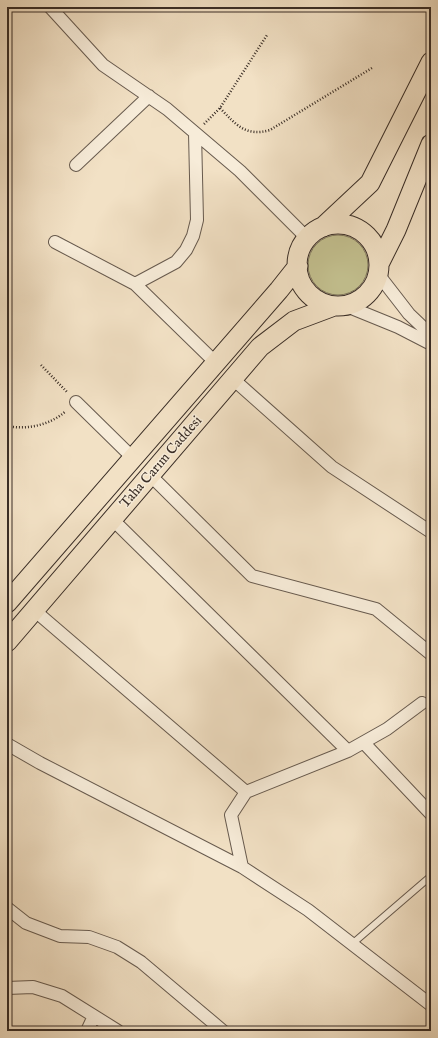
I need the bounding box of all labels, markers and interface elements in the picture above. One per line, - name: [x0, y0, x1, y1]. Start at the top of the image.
- street label: Taha Carım Caddesi: [116, 412, 206, 512]

